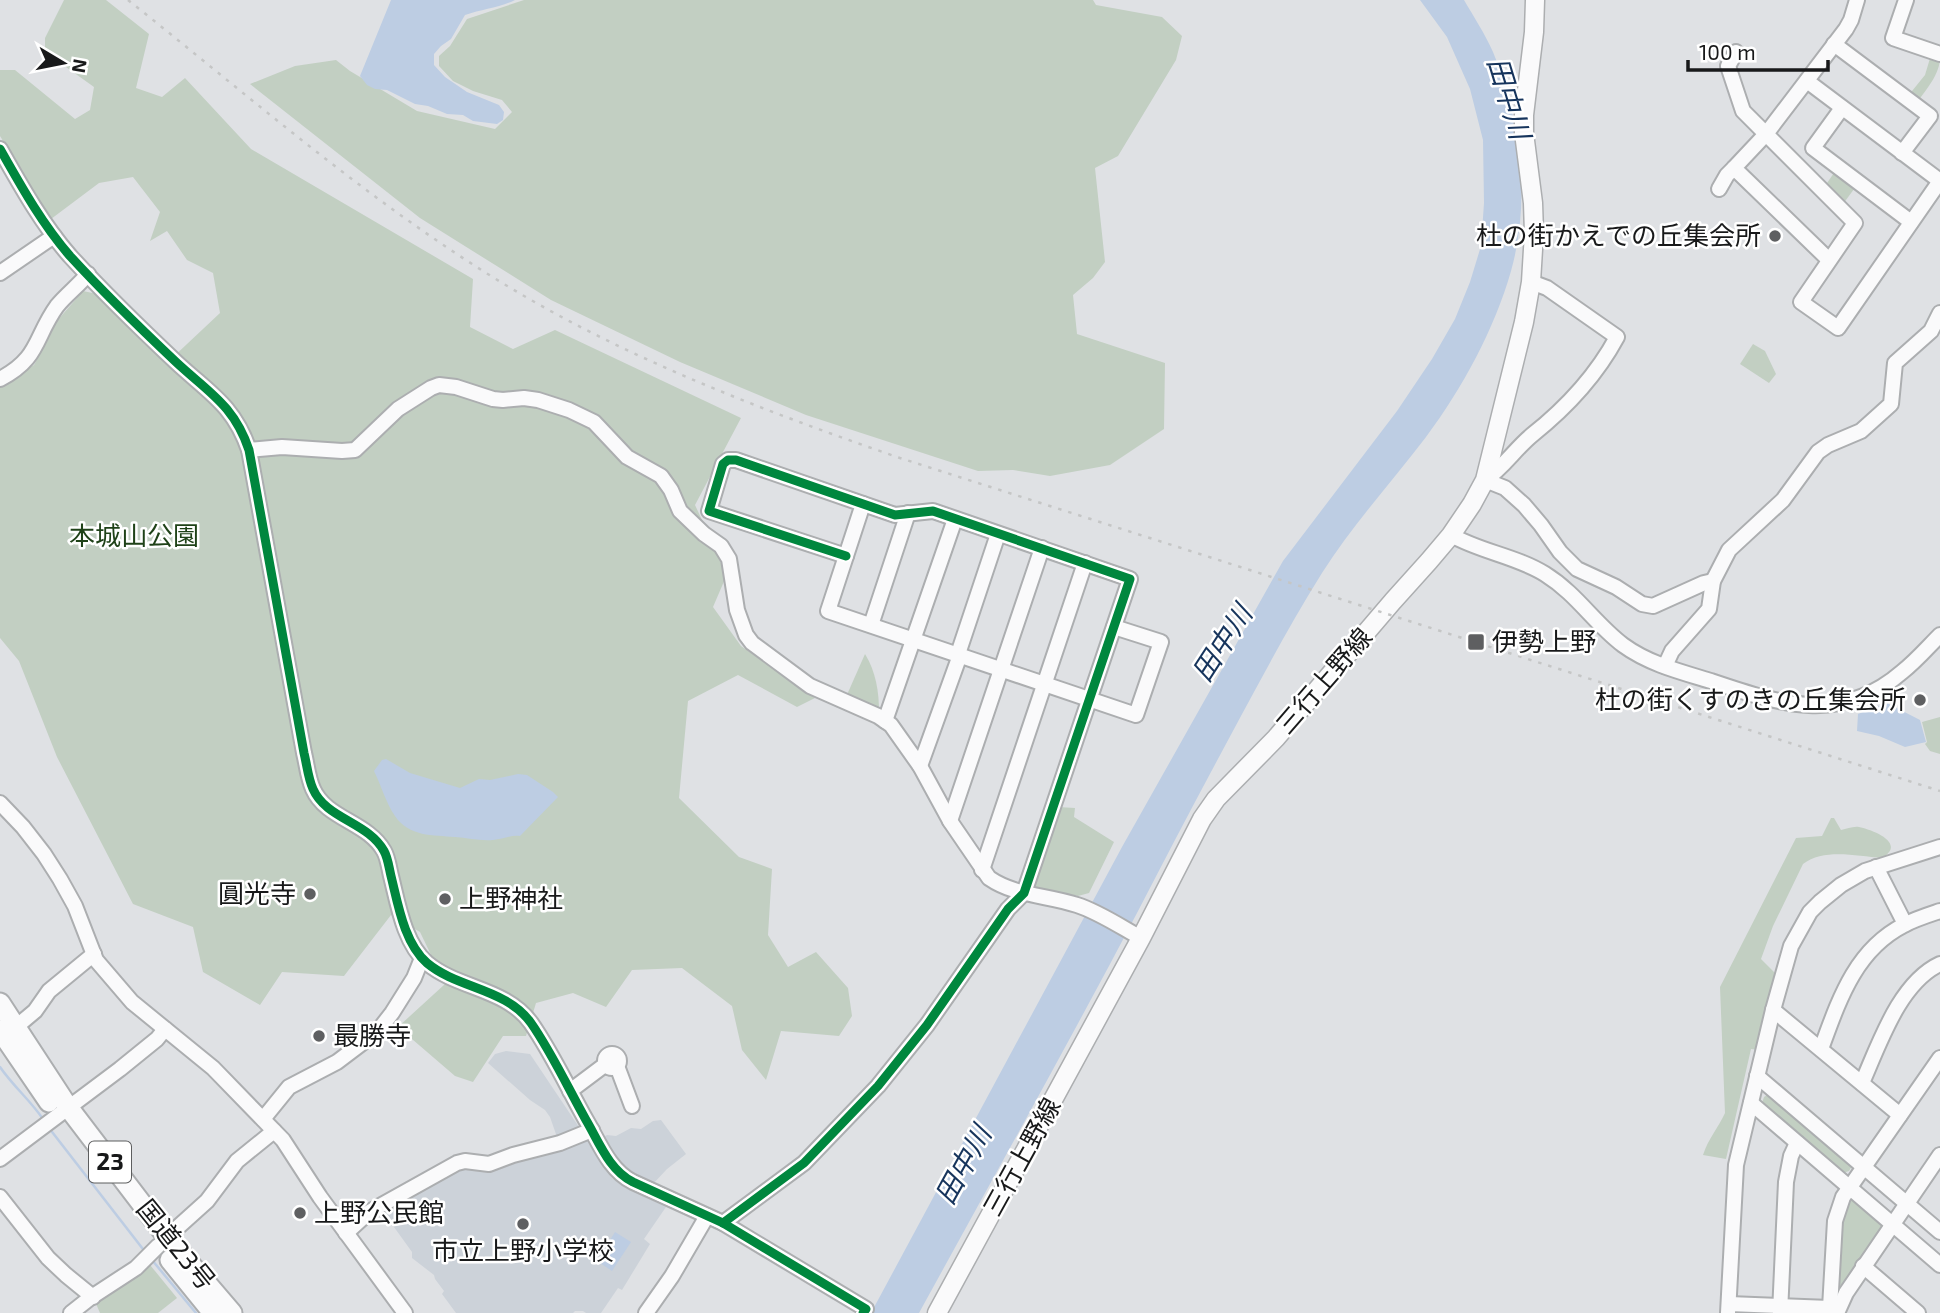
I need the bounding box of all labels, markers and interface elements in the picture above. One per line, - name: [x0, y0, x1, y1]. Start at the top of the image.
- north arrow: [28, 28, 98, 98]
- scale bar: [1688, 28, 1828, 72]
- text: 100 m: [1699, 39, 1756, 64]
- water label: 田中川: [1481, 53, 1539, 146]
- text: N: [68, 57, 93, 75]
- place label: 杜の街かえでの丘集会所: [1476, 219, 1761, 250]
- marker: 杜の街かえでの丘集会所: [1767, 228, 1783, 244]
- park label: 本城山公園: [69, 519, 199, 550]
- water label: 田中川: [1184, 595, 1260, 687]
- street label: 三行上野線: [1269, 621, 1377, 739]
- place label: 伊勢上野: [1492, 625, 1596, 656]
- marker: 伊勢上野: [1466, 632, 1486, 652]
- place label: 杜の街くすのきの丘集会所: [1595, 683, 1906, 714]
- marker: 杜の街くすのきの丘集会所: [1912, 692, 1928, 708]
- place label: 圓光寺: [218, 877, 296, 908]
- place label: 上野神社: [459, 882, 563, 913]
- marker: 圓光寺: [302, 886, 318, 902]
- marker: 上野神社: [437, 891, 453, 907]
- place label: 最勝寺: [333, 1019, 411, 1050]
- marker: 最勝寺: [311, 1028, 327, 1044]
- street label: 三行上野線: [976, 1092, 1066, 1221]
- water label: 田中川: [927, 1117, 999, 1209]
- road number: 23: [89, 1142, 131, 1182]
- street label: 国道23号: [131, 1193, 223, 1295]
- place label: 上野公民館: [314, 1196, 444, 1227]
- marker: 上野公民館: [292, 1205, 308, 1221]
- marker: 市立上野小学校: [515, 1216, 531, 1232]
- place label: 市立上野小学校: [432, 1234, 614, 1265]

